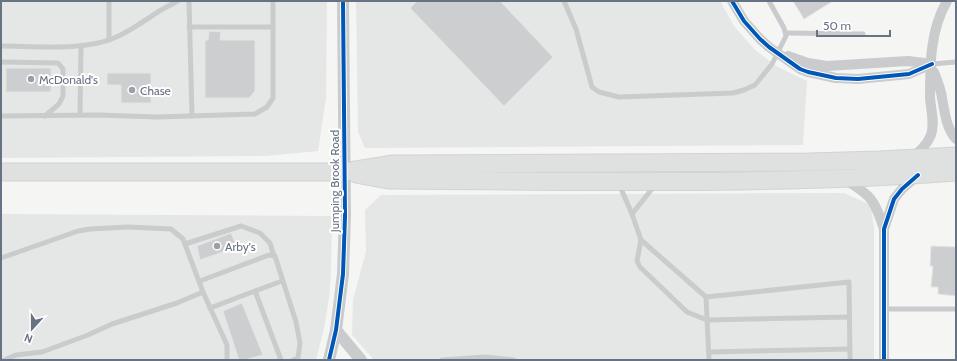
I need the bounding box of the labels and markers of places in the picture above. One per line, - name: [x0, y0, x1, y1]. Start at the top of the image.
- place label: McDonald's: [39, 72, 98, 87]
- marker: McDonald's: [26, 74, 36, 84]
- place label: Chase: [140, 83, 171, 98]
- marker: Chase: [127, 85, 137, 95]
- place label: Arby's: [225, 239, 256, 254]
- marker: Arby's: [212, 241, 222, 251]

